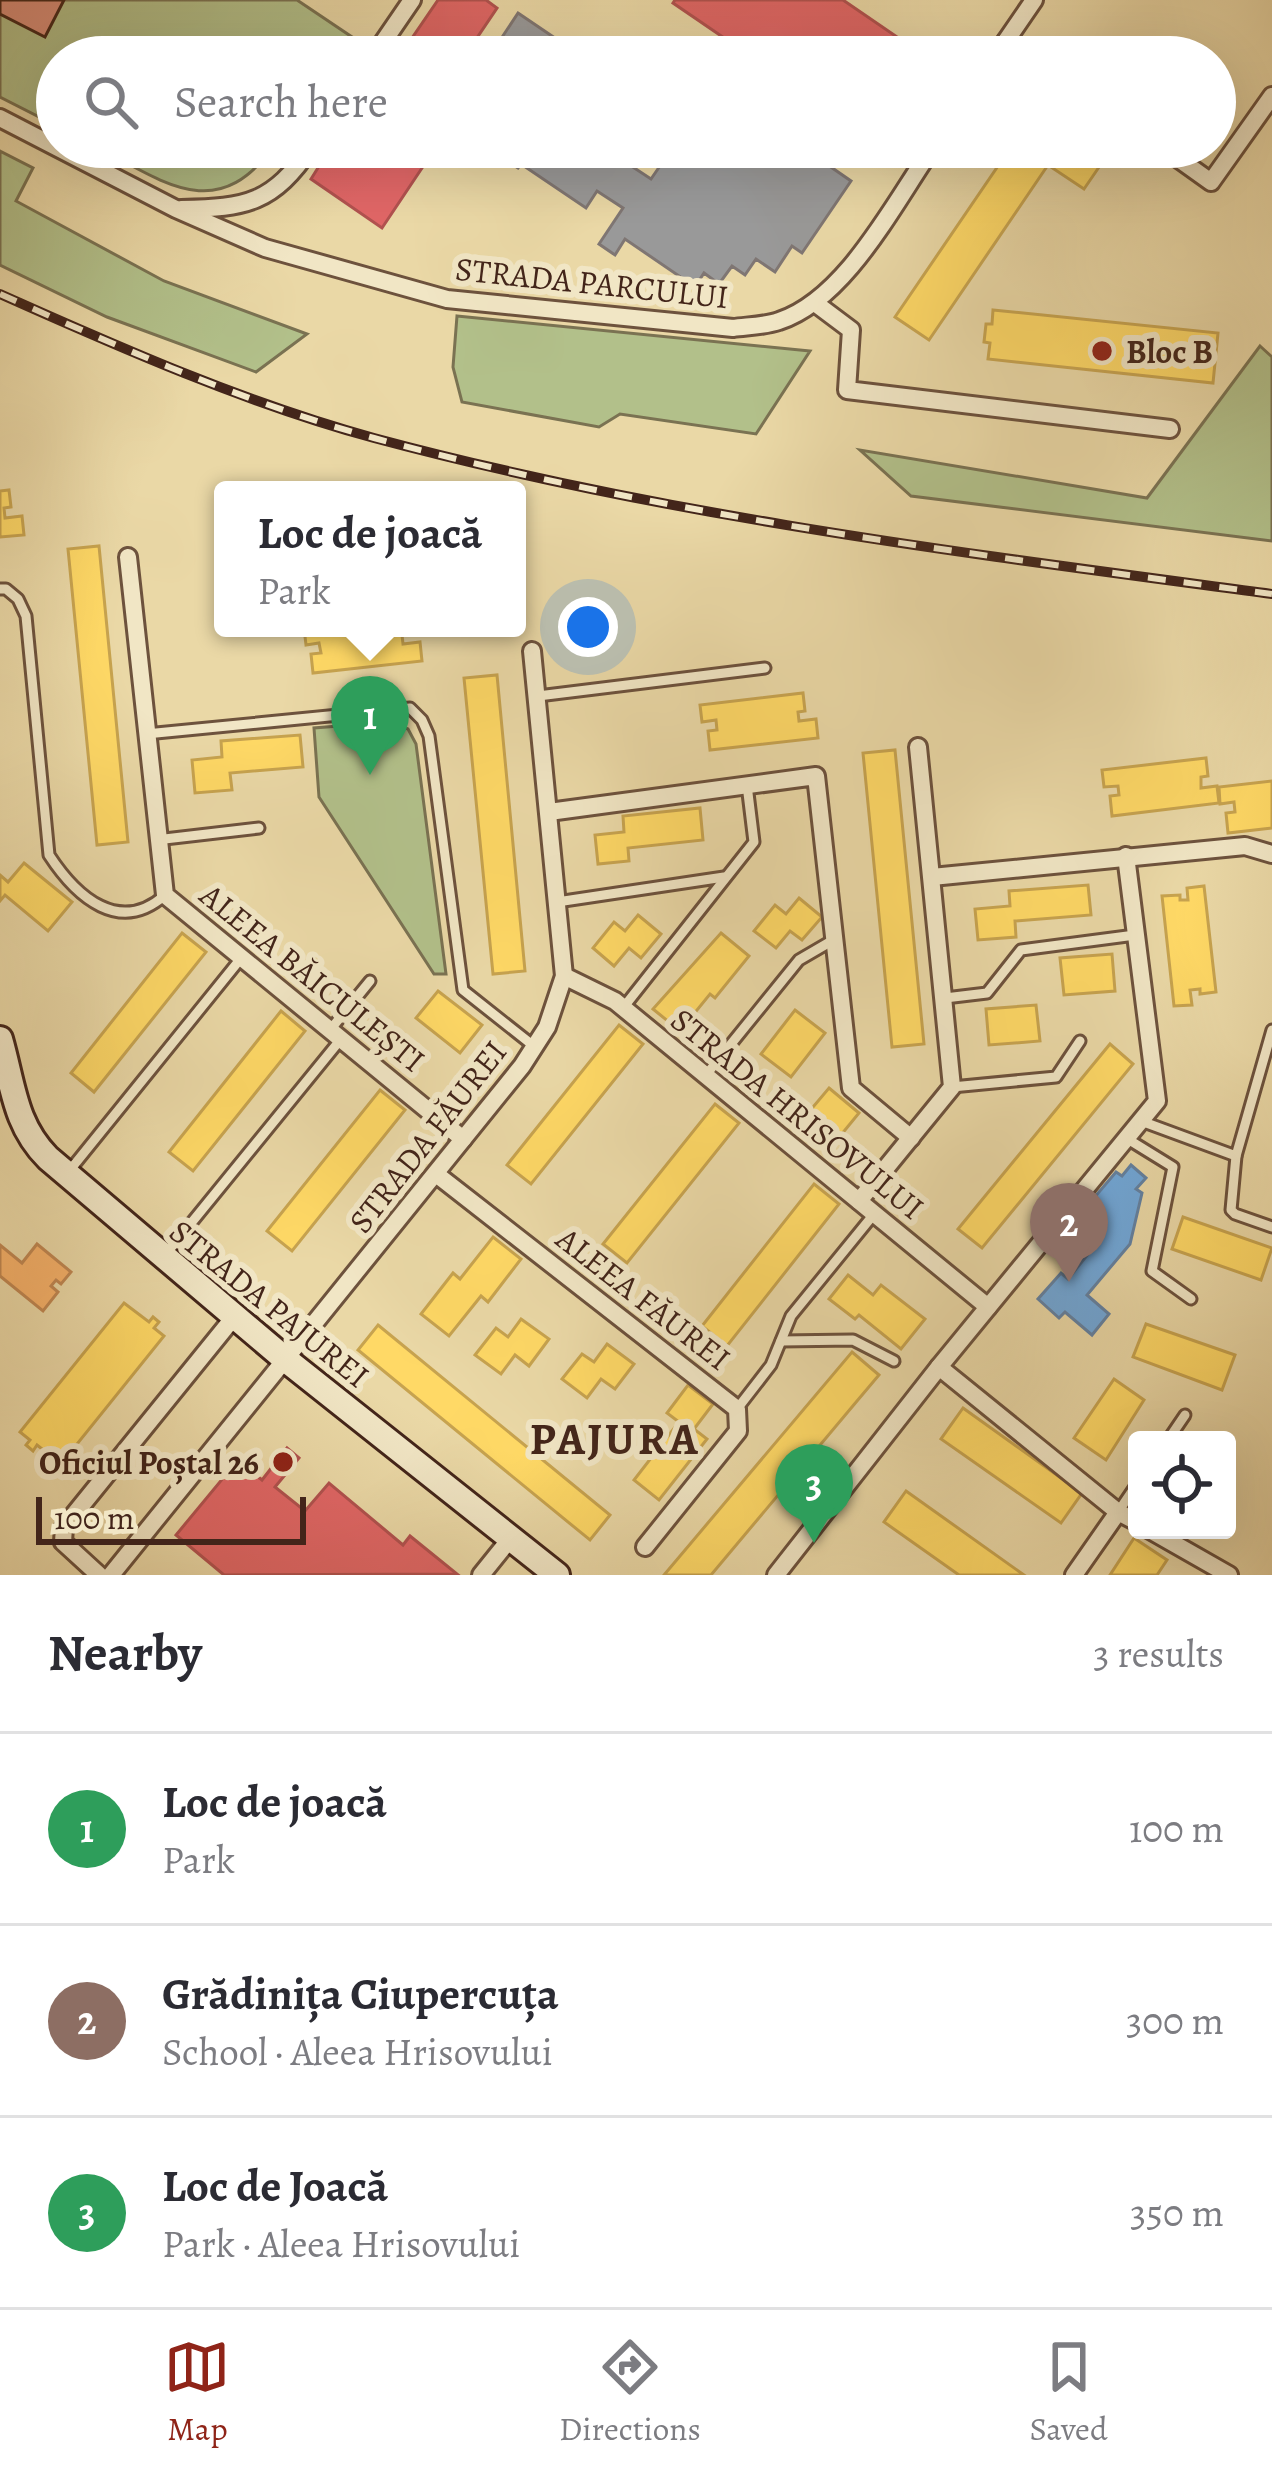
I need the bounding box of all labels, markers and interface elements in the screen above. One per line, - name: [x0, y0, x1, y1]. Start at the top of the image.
- search box: [36, 36, 1236, 168]
- icon: search: [78, 69, 144, 135]
- text: Search here: [174, 71, 388, 133]
- street label: STRADA PARCULUI: [453, 246, 731, 319]
- place label: Bloc B: [1126, 329, 1213, 374]
- marker: Bloc B: [1089, 338, 1115, 364]
- popup: [214, 481, 526, 637]
- text: Loc de joacă: [258, 502, 482, 564]
- text: Park: [258, 564, 331, 617]
- your location: [558, 597, 618, 657]
- pin: 1: [331, 676, 409, 775]
- street label: ALEEA BĂICULEȘTI: [190, 872, 435, 1082]
- street label: STRADA HRISOVULUI: [662, 997, 934, 1230]
- street label: STRADA FĂUREI: [338, 1031, 517, 1242]
- pin: 2: [1030, 1183, 1108, 1282]
- street label: STRADA PAJUREI: [160, 1209, 379, 1398]
- street label: ALEEA FĂUREI: [547, 1216, 740, 1381]
- district label: PAJURA: [529, 1408, 701, 1470]
- map controls: [1128, 1431, 1236, 1539]
- button: locate: [1128, 1431, 1236, 1539]
- place label: Oficiul Poștal 26: [39, 1440, 259, 1485]
- pin: 3: [775, 1444, 853, 1543]
- marker: Oficiul Poștal 26: [270, 1449, 296, 1475]
- scale bar: [36, 1491, 306, 1544]
- text: 100 m: [54, 1495, 134, 1540]
- text: Nearby: [48, 1618, 202, 1688]
- text: 3 results: [1093, 1627, 1224, 1680]
- text: Loc de joacă: [162, 1771, 387, 1833]
- text: 1: [80, 1802, 94, 1855]
- text: 100 m: [1129, 1802, 1224, 1855]
- text: Park: [162, 1833, 235, 1886]
- text: Grădinița Ciupercuța: [162, 1963, 559, 2025]
- text: 2: [78, 1994, 96, 2047]
- text: 300 m: [1126, 1994, 1224, 2047]
- text: School · Aleea Hrisovului: [162, 2025, 553, 2078]
- text: Loc de Joacă: [162, 2155, 388, 2217]
- text: 3: [79, 2186, 95, 2239]
- text: 350 m: [1130, 2186, 1224, 2239]
- text: Park · Aleea Hrisovului: [162, 2217, 520, 2270]
- tab: Map: [164, 2334, 230, 2451]
- tab: Directions: [559, 2334, 701, 2451]
- tab: Saved: [1029, 2334, 1108, 2451]

